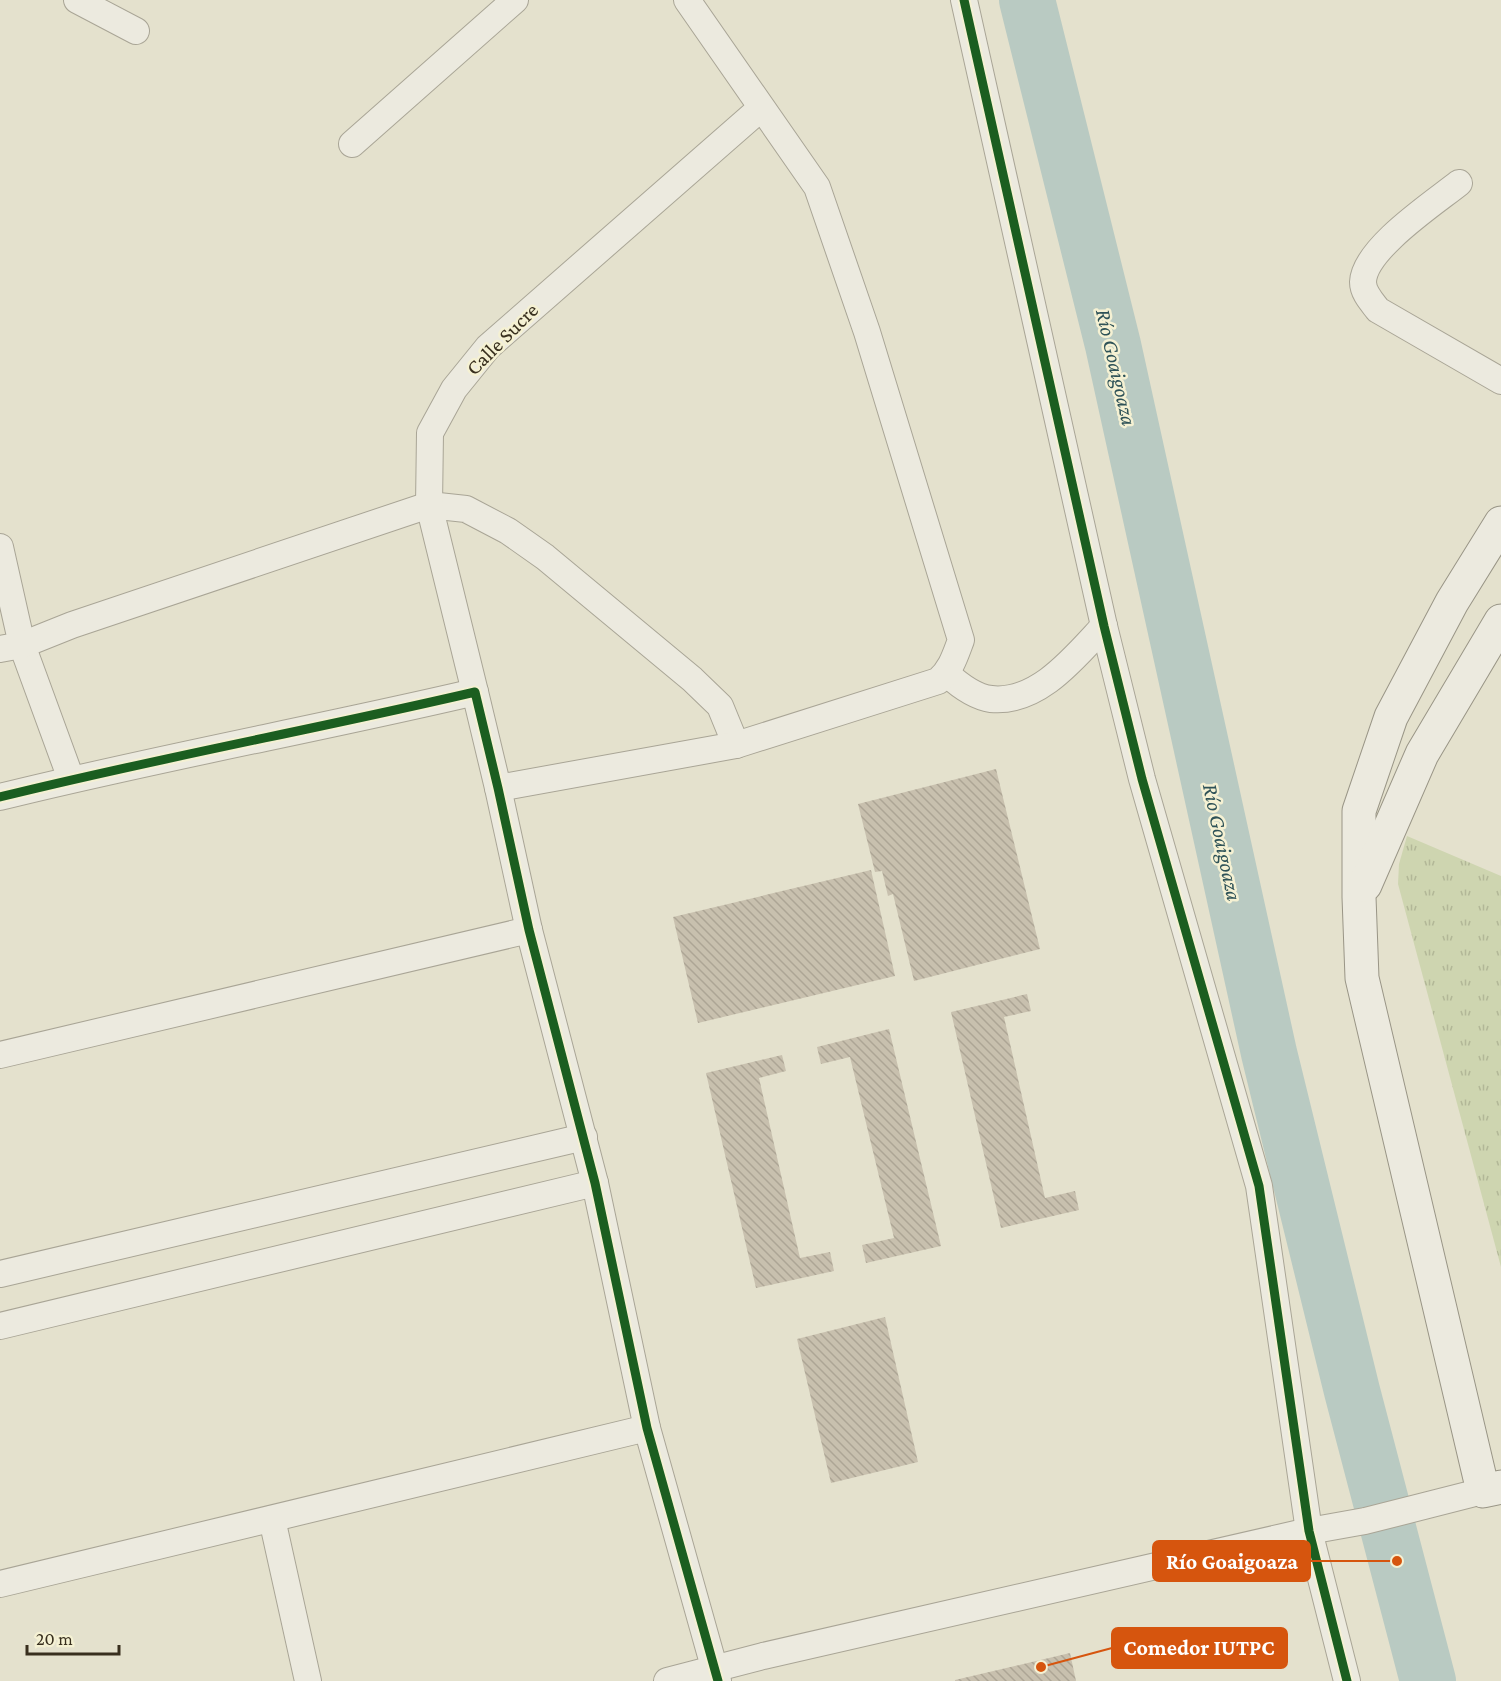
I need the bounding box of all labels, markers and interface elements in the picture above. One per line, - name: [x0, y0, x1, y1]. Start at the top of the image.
- street label: Calle Sucre: [461, 298, 543, 380]
- water label: Río Goaigoaza: [1091, 306, 1142, 428]
- water label: Río Goaigoaza: [1198, 781, 1247, 903]
- callout: Río Goaigoaza: [1153, 1541, 1310, 1581]
- text: Río Goaigoaza: [1166, 1549, 1298, 1574]
- scale bar: [27, 1618, 118, 1656]
- callout: Comedor IUTPC: [1112, 1628, 1287, 1668]
- text: 20 m: [36, 1629, 73, 1649]
- text: Comedor IUTPC: [1123, 1635, 1275, 1660]

